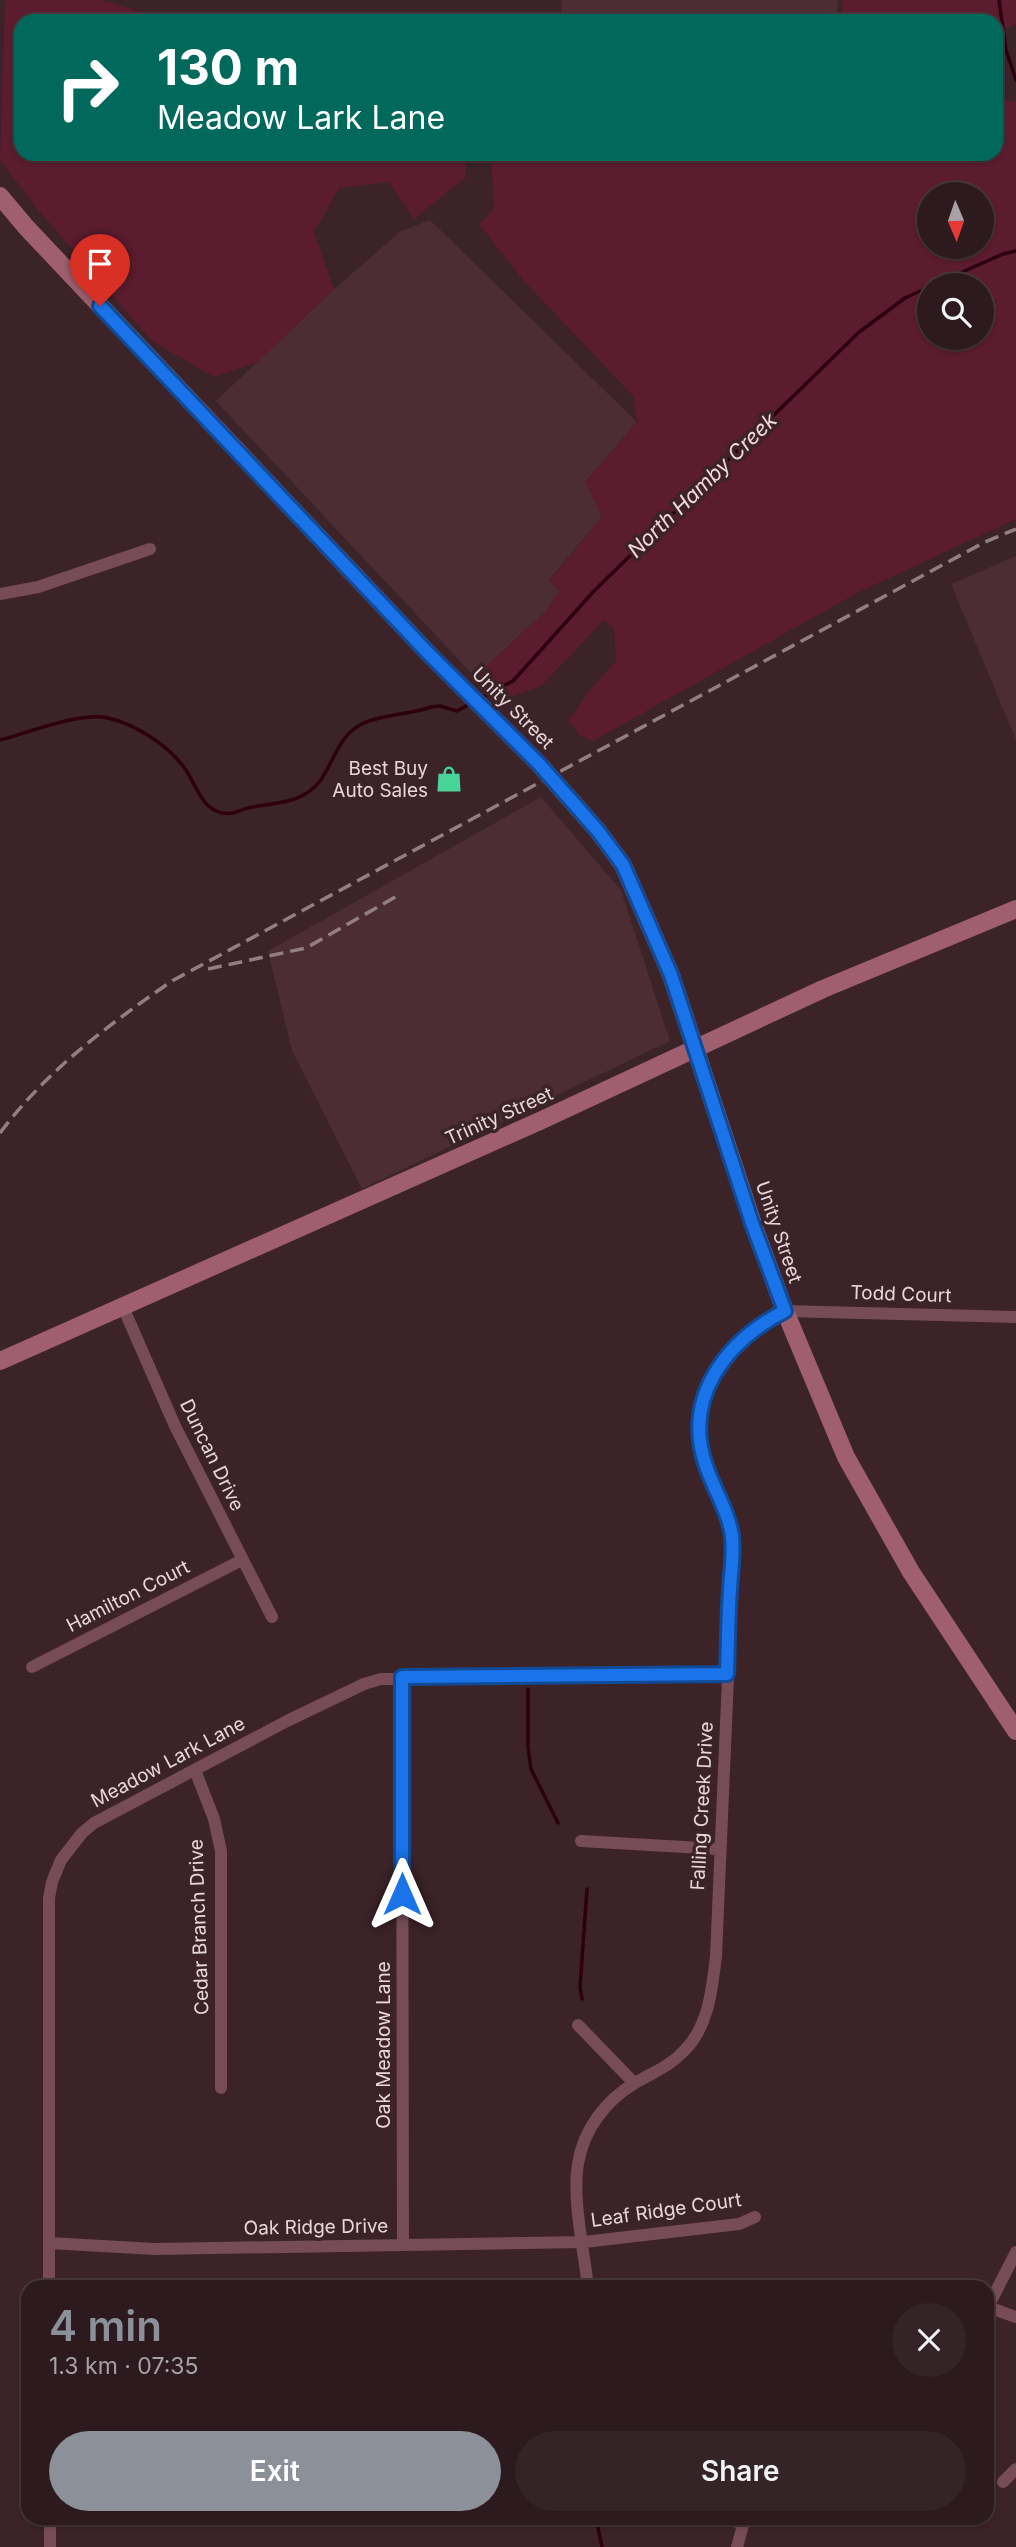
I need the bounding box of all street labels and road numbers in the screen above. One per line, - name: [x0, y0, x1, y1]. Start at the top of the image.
- street label: Unity Street: [467, 662, 559, 754]
- street label: Trinity Street: [442, 1082, 556, 1150]
- street label: Unity Street: [751, 1178, 807, 1286]
- street label: Todd Court: [850, 1281, 952, 1307]
- street label: Duncan Drive: [175, 1395, 249, 1515]
- street label: Hamilton Court: [63, 1555, 193, 1637]
- street label: Meadow Lark Lane: [87, 1712, 249, 1812]
- street label: Falling Creek Drive: [686, 1721, 718, 1891]
- street label: Cedar Branch Drive: [184, 1839, 214, 2015]
- street label: Oak Meadow Lane: [372, 1961, 395, 2129]
- street label: Leaf Ridge Court: [589, 2188, 743, 2232]
- street label: Oak Ridge Drive: [243, 2214, 389, 2240]

